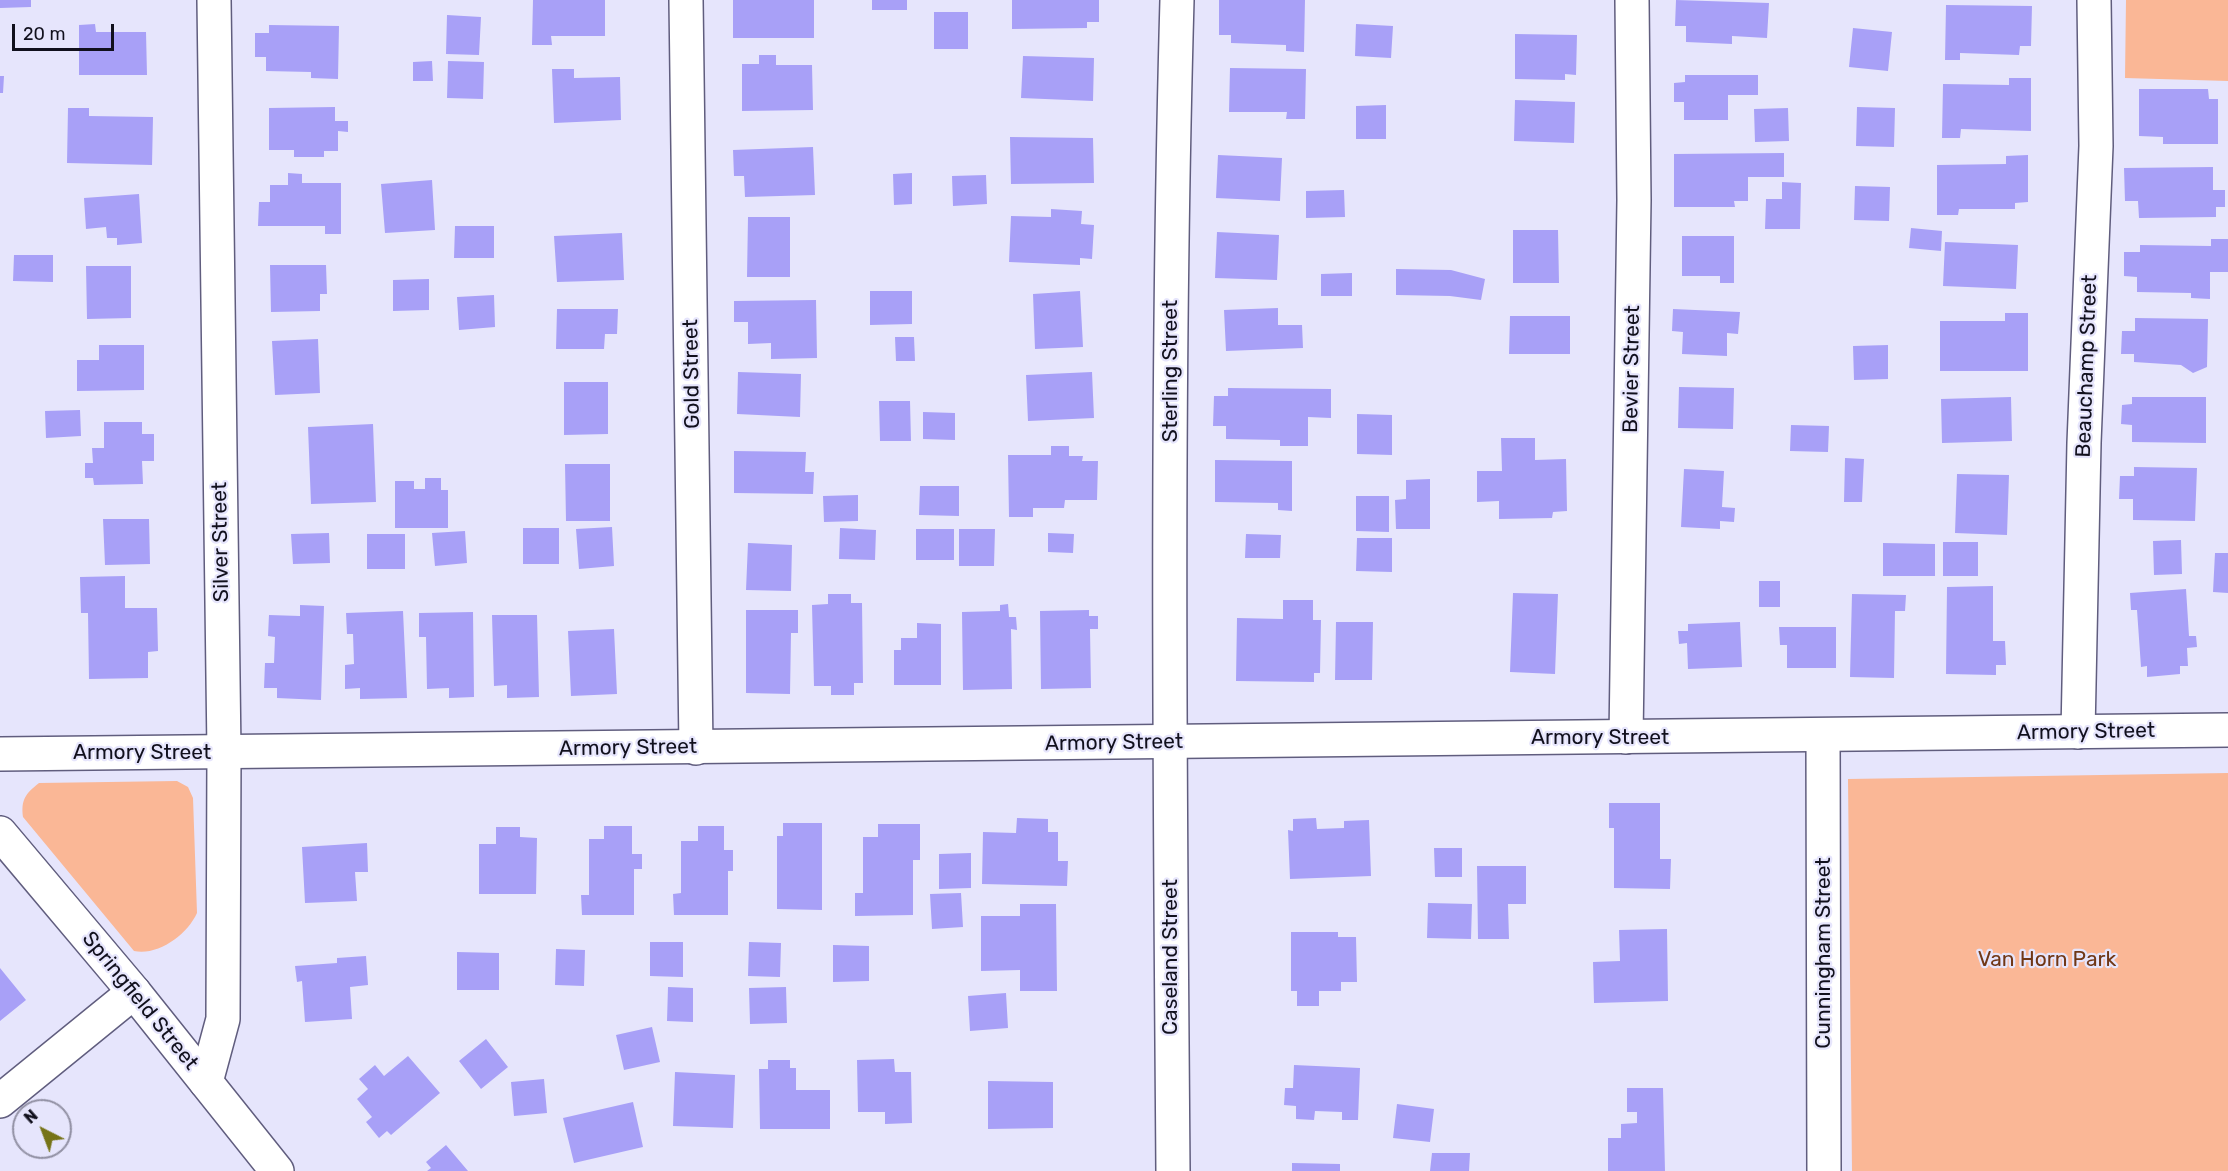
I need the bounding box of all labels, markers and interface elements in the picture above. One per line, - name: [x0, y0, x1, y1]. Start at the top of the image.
- scale bar: [15, 12, 117, 50]
- text: 20 m: [23, 23, 65, 45]
- street label: Beauchamp Street: [2071, 274, 2103, 458]
- street label: Sterling Street: [1158, 300, 1184, 442]
- street label: Bevier Street: [1618, 305, 1646, 433]
- street label: Gold Street: [678, 319, 706, 429]
- street label: Silver Street: [207, 482, 235, 602]
- street label: Armory Street: [2017, 718, 2155, 746]
- street label: Armory Street: [1531, 725, 1669, 751]
- street label: Armory Street: [1045, 729, 1183, 757]
- street label: Armory Street: [559, 734, 697, 762]
- street label: Armory Street: [73, 740, 211, 766]
- street label: Cunningham Street: [1811, 857, 1837, 1049]
- street label: Caseland Street: [1158, 879, 1184, 1035]
- street label: Springfield Street: [77, 927, 203, 1075]
- park label: Van Horn Park: [1978, 947, 2116, 973]
- north arrow: [12, 1099, 72, 1159]
- text: N: [20, 1106, 42, 1128]

